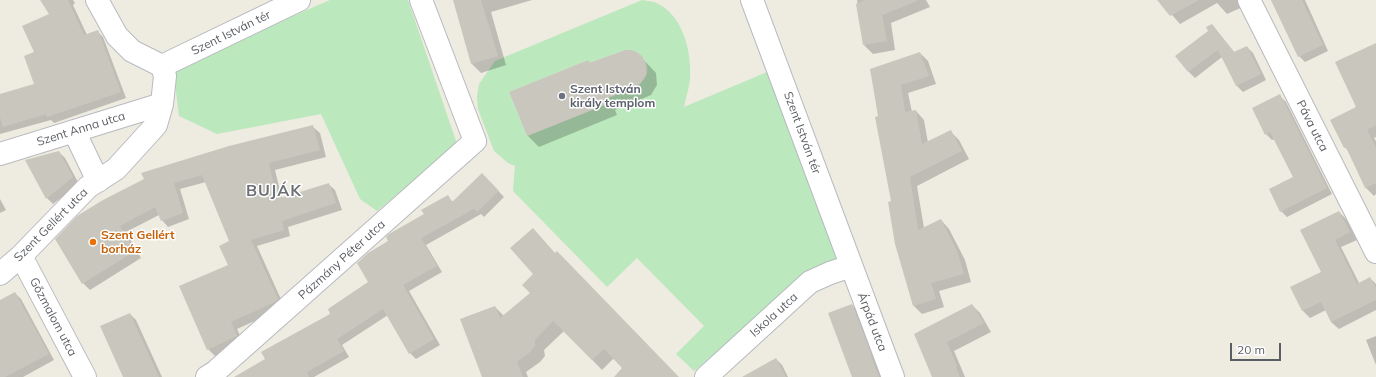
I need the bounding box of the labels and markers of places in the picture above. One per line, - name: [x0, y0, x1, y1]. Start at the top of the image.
- place label: Szent István király templom: [570, 82, 655, 110]
- marker: Szent István király templom: [557, 91, 567, 101]
- place label: Szent Gellért borház: [101, 228, 174, 256]
- marker: Szent Gellért borház: [88, 237, 98, 247]

